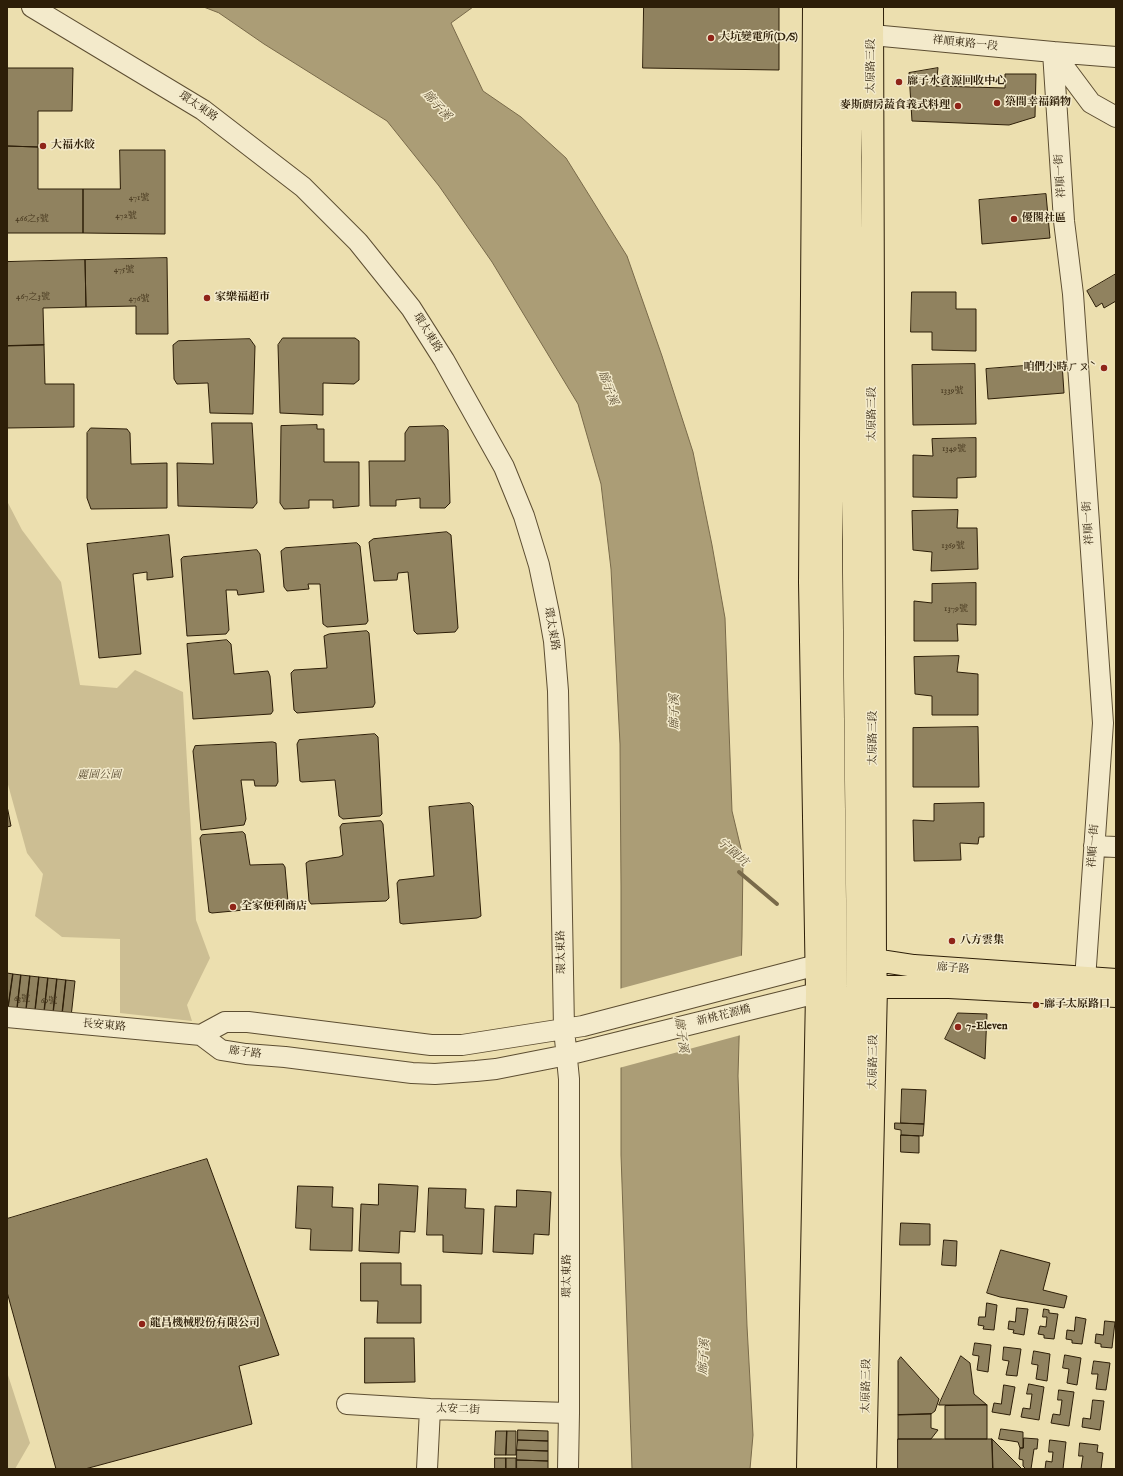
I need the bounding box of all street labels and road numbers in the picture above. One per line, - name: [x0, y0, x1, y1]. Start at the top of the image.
- street label: 祥順東路一段: [931, 34, 999, 54]
- street label: 太原路三段: [865, 39, 879, 93]
- street label: 環太東路: [176, 89, 220, 125]
- street label: 祥順一街: [1053, 154, 1069, 198]
- street label: 環太東路: [410, 311, 444, 355]
- street label: 太原路三段: [866, 387, 880, 441]
- street label: 祥順一街: [1081, 501, 1097, 545]
- street label: 環太東路: [541, 606, 561, 652]
- street label: 太原路三段: [867, 711, 881, 765]
- street label: 祥順一街: [1086, 824, 1102, 868]
- street label: 環太東路: [555, 930, 569, 974]
- street label: 廍子路: [936, 961, 970, 977]
- street label: 新桃花源橋: [696, 1003, 752, 1029]
- street label: 長安東路: [82, 1018, 126, 1034]
- street label: 太原路三段: [867, 1034, 881, 1090]
- street label: 廍子路: [228, 1044, 262, 1062]
- street label: 環太東路: [561, 1254, 575, 1298]
- street label: 太原路三段: [860, 1358, 874, 1414]
- street label: 太安二街: [436, 1403, 480, 1417]

